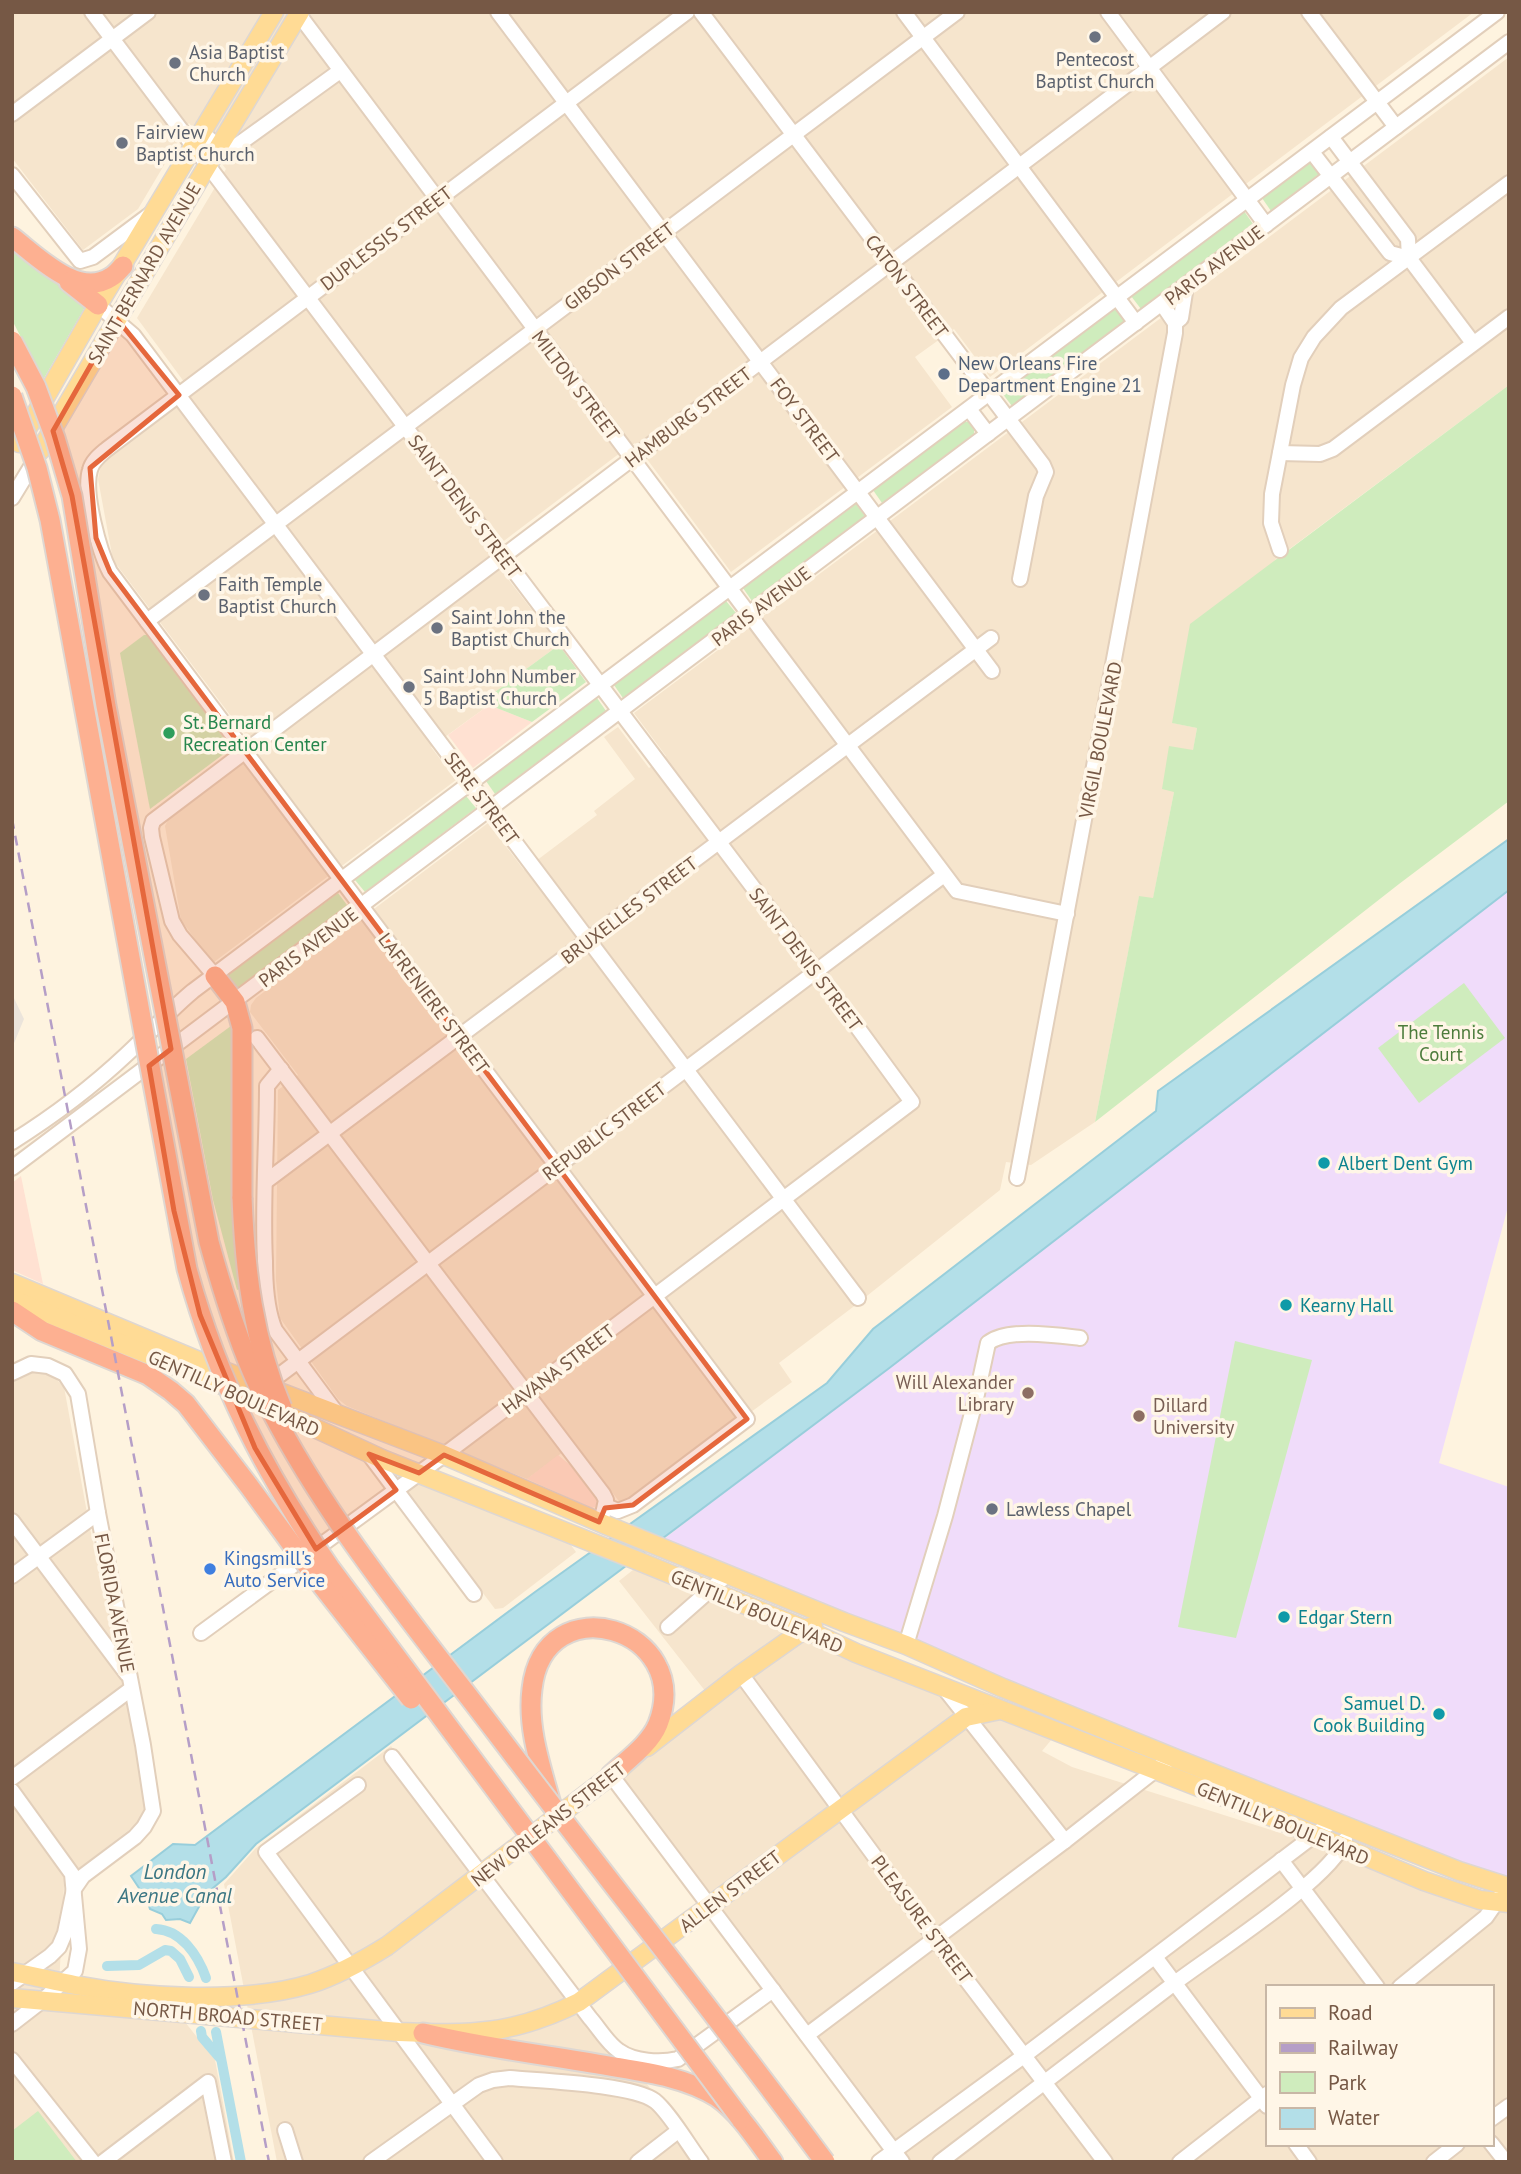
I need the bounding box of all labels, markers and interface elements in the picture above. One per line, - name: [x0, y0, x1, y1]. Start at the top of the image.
- marker: Pentecost Baptist Church: [1087, 29, 1103, 45]
- place label: Asia Baptist Church: [189, 40, 285, 86]
- place label: Pentecost Baptist Church: [1036, 47, 1154, 93]
- marker: Asia Baptist Church: [167, 55, 183, 71]
- place label: Fairview Baptist Church: [136, 120, 255, 166]
- marker: Fairview Baptist Church: [114, 135, 130, 151]
- street label: SAINT BERNARD AVENUE: [82, 178, 206, 368]
- street label: DUPLESSIS STREET: [315, 180, 457, 295]
- street label: GIBSON STREET: [559, 216, 679, 315]
- street label: PARIS AVENUE: [1159, 220, 1269, 310]
- street label: CATON STREET: [860, 229, 954, 343]
- street label: MILTON STREET: [527, 325, 625, 445]
- place label: New Orleans Fire Department Engine 21: [958, 351, 1142, 397]
- street label: HAMBURG STREET: [620, 361, 756, 472]
- marker: New Orleans Fire Department Engine 21: [936, 366, 952, 382]
- street label: FOY STREET: [765, 373, 845, 468]
- street label: SAINT DENIS STREET: [403, 430, 527, 583]
- street label: PARIS AVENUE: [706, 561, 816, 651]
- place label: Faith Temple Baptist Church: [218, 572, 337, 618]
- marker: Faith Temple Baptist Church: [196, 587, 212, 603]
- place label: Saint John the Baptist Church: [451, 605, 570, 651]
- marker: Saint John the Baptist Church: [429, 620, 445, 636]
- street label: VIRGIL BOULEVARD: [1073, 660, 1127, 821]
- place label: Saint John Number 5 Baptist Church: [423, 664, 576, 710]
- marker: Saint John Number 5 Baptist Church: [401, 679, 417, 695]
- place label: St. Bernard Recreation Center: [183, 710, 327, 756]
- marker: St. Bernard Recreation Center: [161, 725, 177, 741]
- street label: SERE STREET: [439, 747, 525, 849]
- street label: BRUXELLES STREET: [556, 851, 702, 969]
- street label: SAINT DENIS STREET: [744, 883, 868, 1036]
- street label: PARIS AVENUE: [253, 902, 363, 992]
- street label: LAFRENIERE STREET: [373, 928, 495, 1079]
- park label: The Tennis Court: [1398, 1020, 1484, 1066]
- street label: REPUBLIC STREET: [537, 1076, 671, 1185]
- place label: Albert Dent Gym: [1338, 1151, 1473, 1175]
- marker: Albert Dent Gym: [1316, 1155, 1332, 1171]
- place label: Kearny Hall: [1300, 1293, 1394, 1317]
- marker: Kearny Hall: [1278, 1297, 1294, 1313]
- street label: HAVANA STREET: [497, 1318, 620, 1419]
- street label: GENTILLY BOULEVARD: [145, 1344, 323, 1442]
- place label: Will Alexander Library: [896, 1370, 1015, 1416]
- marker: Will Alexander Library: [1020, 1385, 1036, 1401]
- place label: Dillard University: [1153, 1393, 1234, 1439]
- marker: Dillard University: [1131, 1408, 1147, 1424]
- place label: Lawless Chapel: [1006, 1497, 1132, 1521]
- marker: Lawless Chapel: [984, 1501, 1000, 1517]
- street label: FLORIDA AVENUE: [90, 1531, 140, 1675]
- place label: Kingsmill's Auto Service: [224, 1546, 325, 1592]
- marker: Kingsmill's Auto Service: [202, 1561, 218, 1577]
- street label: GENTILLY BOULEVARD: [667, 1564, 847, 1658]
- place label: Edgar Stern: [1298, 1605, 1392, 1629]
- marker: Edgar Stern: [1276, 1609, 1292, 1625]
- place label: Samuel D. Cook Building: [1313, 1691, 1425, 1737]
- marker: Samuel D. Cook Building: [1431, 1706, 1447, 1722]
- street label: NEW ORLEANS STREET: [466, 1756, 630, 1892]
- street label: GENTILLY BOULEVARD: [1193, 1776, 1373, 1870]
- street label: ALLEN STREET: [674, 1845, 786, 1937]
- street label: PLEASURE STREET: [866, 1850, 978, 1988]
- water label: London Avenue Canal: [117, 1858, 233, 1909]
- legend: [1266, 1985, 1493, 2146]
- street label: NORTH BROAD STREET: [132, 1996, 324, 2036]
- text: Road: [1328, 1999, 1372, 2026]
- text: Railway: [1328, 2034, 1398, 2061]
- text: Park: [1328, 2069, 1367, 2096]
- text: Water: [1328, 2104, 1380, 2131]

